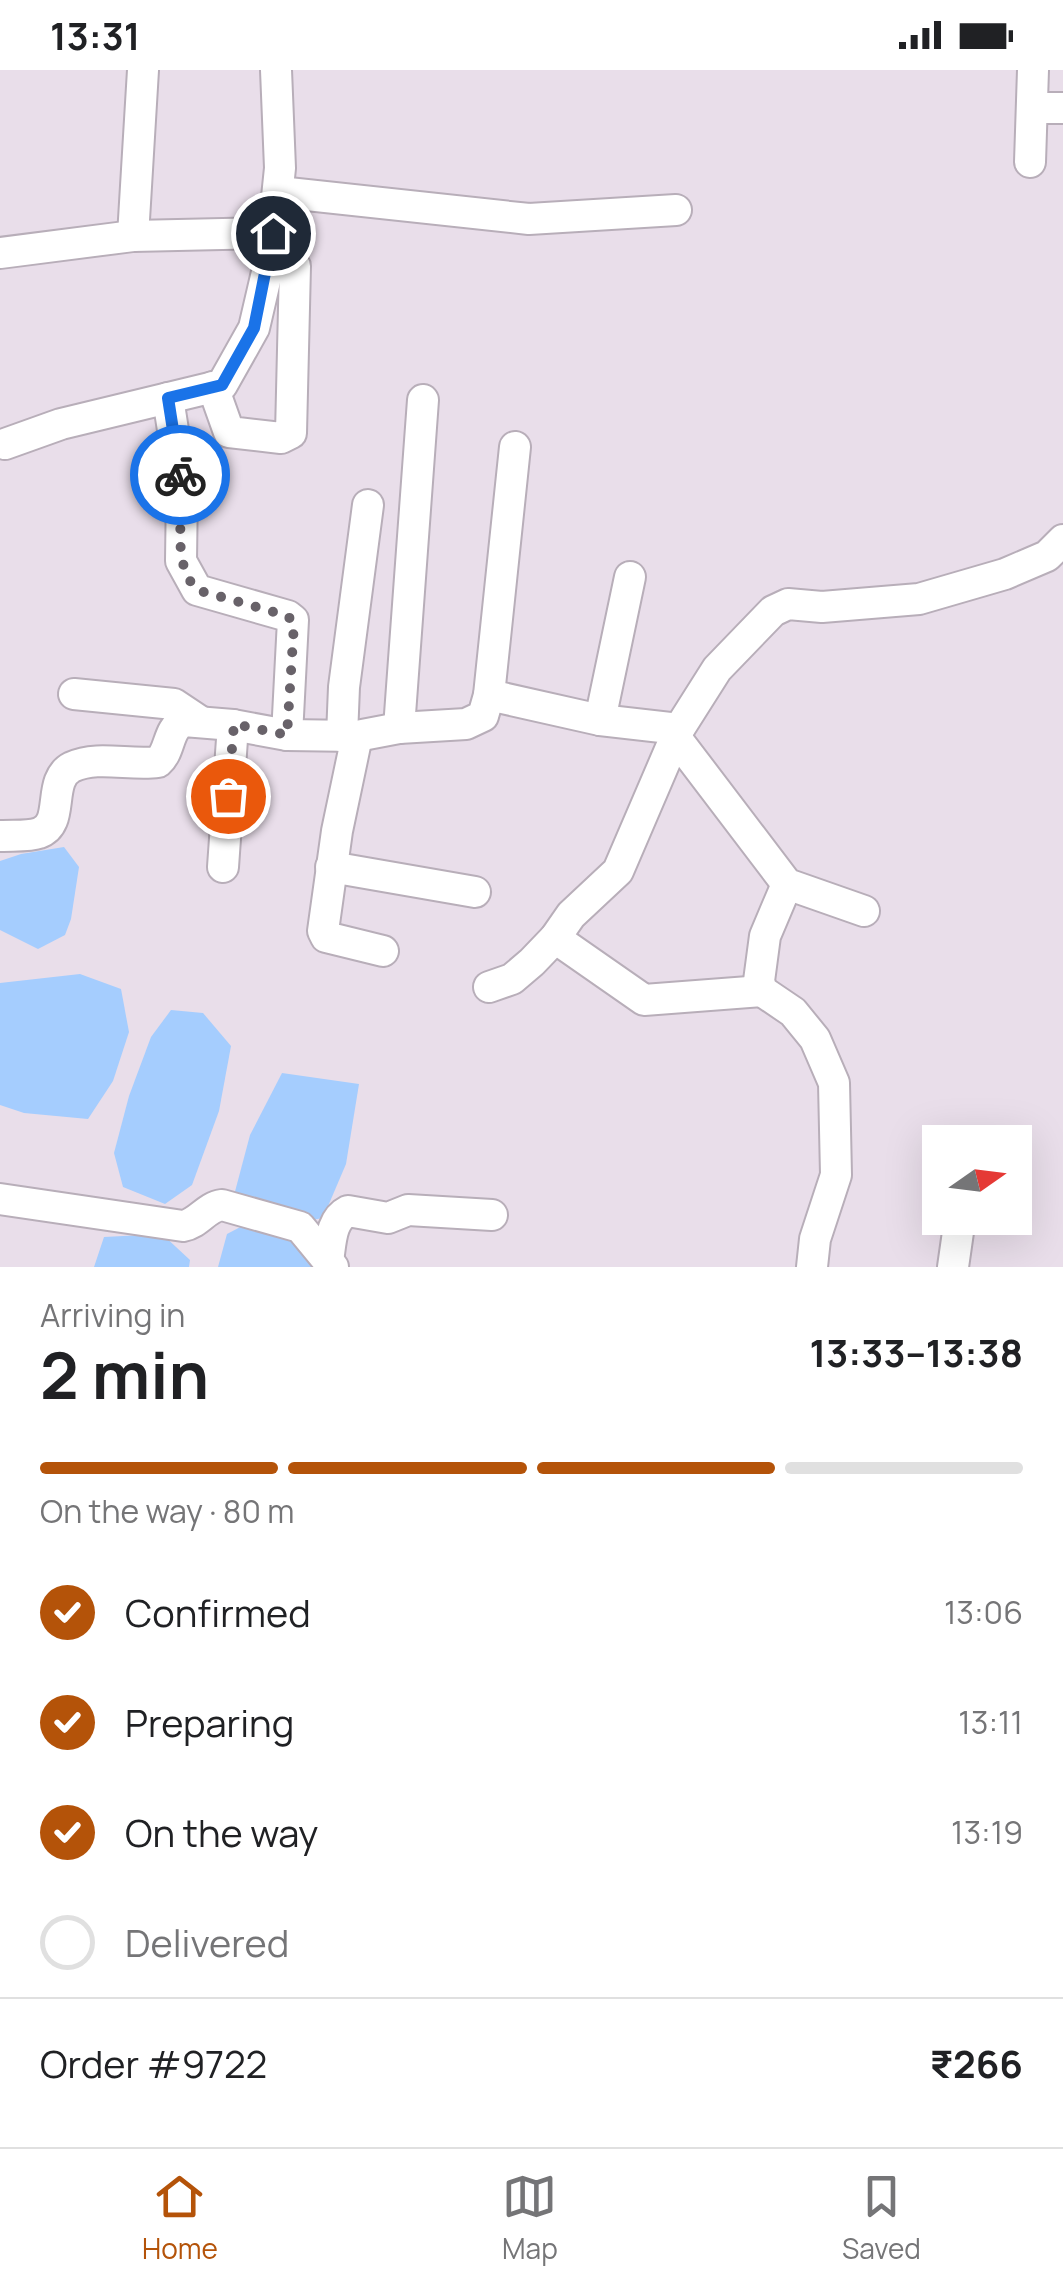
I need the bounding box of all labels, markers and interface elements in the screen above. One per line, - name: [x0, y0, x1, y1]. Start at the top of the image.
- text: 13:31: [50, 9, 141, 61]
- pin: [231, 191, 316, 276]
- icon: home: [246, 206, 301, 261]
- courier: [130, 425, 230, 525]
- icon: bike: [153, 448, 208, 503]
- pin: [186, 754, 271, 839]
- icon: bag: [201, 769, 256, 824]
- north arrow: [922, 1125, 1032, 1235]
- map controls: [922, 1125, 1032, 1235]
- text: Arriving in: [40, 1293, 185, 1337]
- text: 13:33–13:38: [810, 1326, 1023, 1378]
- text: 2 min: [40, 1330, 209, 1419]
- text: On the way · 80 m: [40, 1489, 294, 1533]
- icon: check: [40, 1585, 95, 1640]
- text: Confirmed: [125, 1586, 311, 1638]
- text: 13:06: [944, 1590, 1023, 1634]
- icon: check: [40, 1695, 95, 1750]
- text: Preparing: [125, 1696, 294, 1748]
- text: 13:11: [958, 1700, 1023, 1744]
- icon: check: [40, 1805, 95, 1860]
- text: On the way: [125, 1806, 318, 1858]
- text: 13:19: [951, 1810, 1023, 1854]
- text: Delivered: [125, 1916, 289, 1968]
- text: Order #9722: [40, 2037, 267, 2089]
- text: ₹266: [930, 2037, 1023, 2089]
- tab: Home: [142, 2169, 218, 2267]
- tab: Map: [502, 2169, 558, 2267]
- tab: Saved: [842, 2169, 921, 2267]

